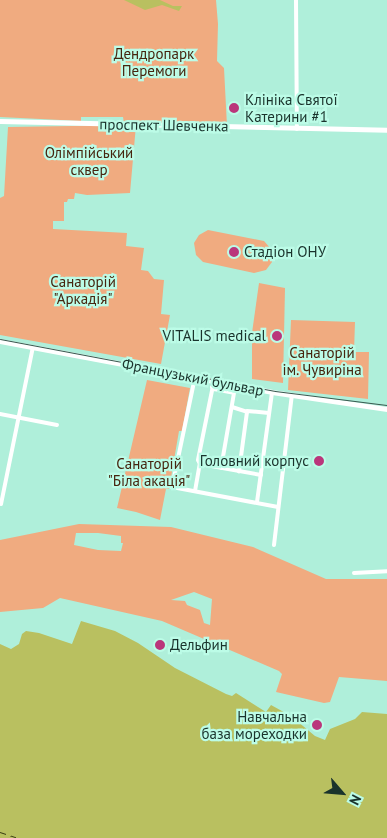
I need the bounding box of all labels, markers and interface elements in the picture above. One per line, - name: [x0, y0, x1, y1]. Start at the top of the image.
- park label: Дендропарк Перемоги: [114, 44, 194, 79]
- place label: Клініка Святої Катерини #1: [245, 90, 338, 125]
- marker: Клініка Святої Катерини #1: [227, 101, 241, 115]
- street label: проспект Шевченка: [99, 115, 229, 135]
- park label: Олімпійський сквер: [45, 143, 133, 178]
- place label: Стадіон ОНУ: [244, 243, 326, 261]
- marker: Стадіон ОНУ: [228, 246, 240, 258]
- park label: Санаторій "Аркадія": [50, 272, 116, 307]
- place label: VITALIS medical: [162, 327, 266, 345]
- marker: VITALIS medical: [270, 329, 284, 343]
- park label: Санаторій ім. Чувиріна: [282, 343, 362, 378]
- street label: Французький бульвар: [121, 354, 265, 400]
- place label: Головний корпус: [200, 452, 309, 470]
- park label: Санаторій "Біла акація": [108, 454, 190, 489]
- marker: Головний корпус: [313, 455, 325, 467]
- place label: Дельфин: [170, 636, 228, 654]
- marker: Дельфин: [154, 639, 166, 651]
- place label: Навчальна база мореходки: [202, 707, 307, 742]
- marker: Навчальна база мореходки: [311, 719, 323, 731]
- north arrow: [317, 768, 367, 818]
- text: N: [345, 792, 365, 808]

